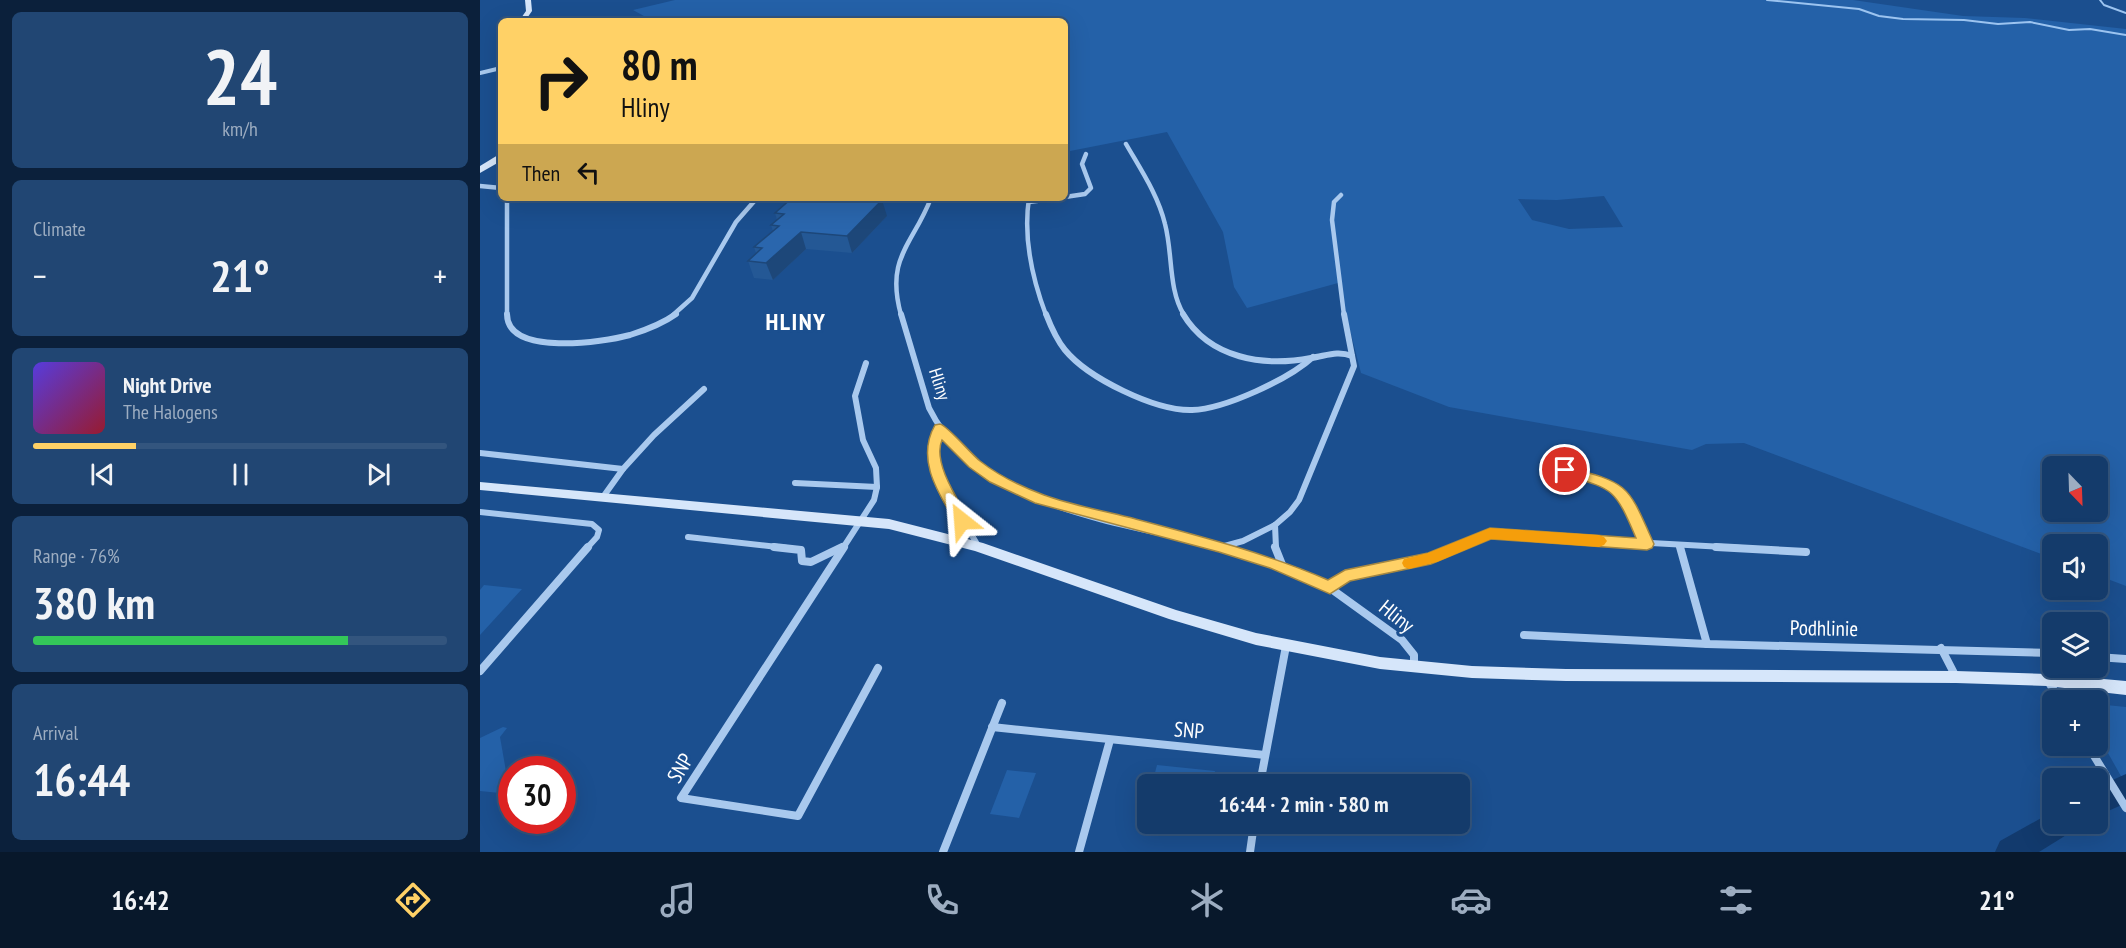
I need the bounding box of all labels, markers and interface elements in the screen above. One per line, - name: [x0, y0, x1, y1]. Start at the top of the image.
- text: 24: [203, 26, 277, 127]
- text: 80 m: [621, 37, 698, 92]
- icon: right: [522, 42, 600, 120]
- text: Hliny: [621, 90, 670, 124]
- text: km/h: [222, 116, 258, 142]
- icon: left: [572, 156, 605, 189]
- text: Then: [522, 159, 560, 187]
- text: Climate: [33, 216, 86, 242]
- text: 21°: [210, 246, 270, 304]
- text: −: [33, 254, 47, 297]
- text: +: [433, 254, 447, 297]
- district label: HLINY: [765, 306, 827, 337]
- street label: Hliny: [924, 365, 956, 403]
- text: Night Drive: [123, 371, 212, 399]
- text: The Halogens: [123, 399, 218, 425]
- pin: [1539, 444, 1590, 495]
- icon: arrive: [1548, 453, 1581, 486]
- north arrow: [2042, 456, 2108, 522]
- map controls: [2042, 456, 2108, 834]
- icon: previous: [86, 458, 119, 491]
- icon: pause: [224, 458, 257, 491]
- icon: next: [362, 458, 395, 491]
- position arrow: [930, 489, 994, 553]
- button: sound: [2042, 534, 2108, 600]
- text: Range · 76%: [33, 543, 120, 569]
- text: 380 km: [33, 573, 155, 631]
- street label: Hliny: [1374, 594, 1420, 638]
- button: layers: [2042, 612, 2108, 678]
- street label: Podhlinie: [1790, 614, 1858, 642]
- button: +: [2042, 690, 2108, 756]
- street label: SNP: [1173, 715, 1205, 745]
- text: Arrival: [33, 720, 78, 746]
- street label: SNP: [661, 748, 699, 788]
- text: 16:44: [33, 750, 130, 808]
- speed limit sign: 30: [498, 756, 576, 834]
- button: −: [2042, 768, 2108, 834]
- text: 16:44 · 2 min · 580 m: [1218, 790, 1389, 818]
- icon: directions: [392, 879, 434, 921]
- icon: music: [657, 879, 699, 921]
- icon: phone: [921, 879, 963, 921]
- icon: climate: [1186, 879, 1228, 921]
- icon: car: [1450, 879, 1492, 921]
- icon: filters: [1715, 879, 1757, 921]
- text: 16:42: [111, 883, 170, 917]
- text: 21°: [1979, 883, 2015, 917]

